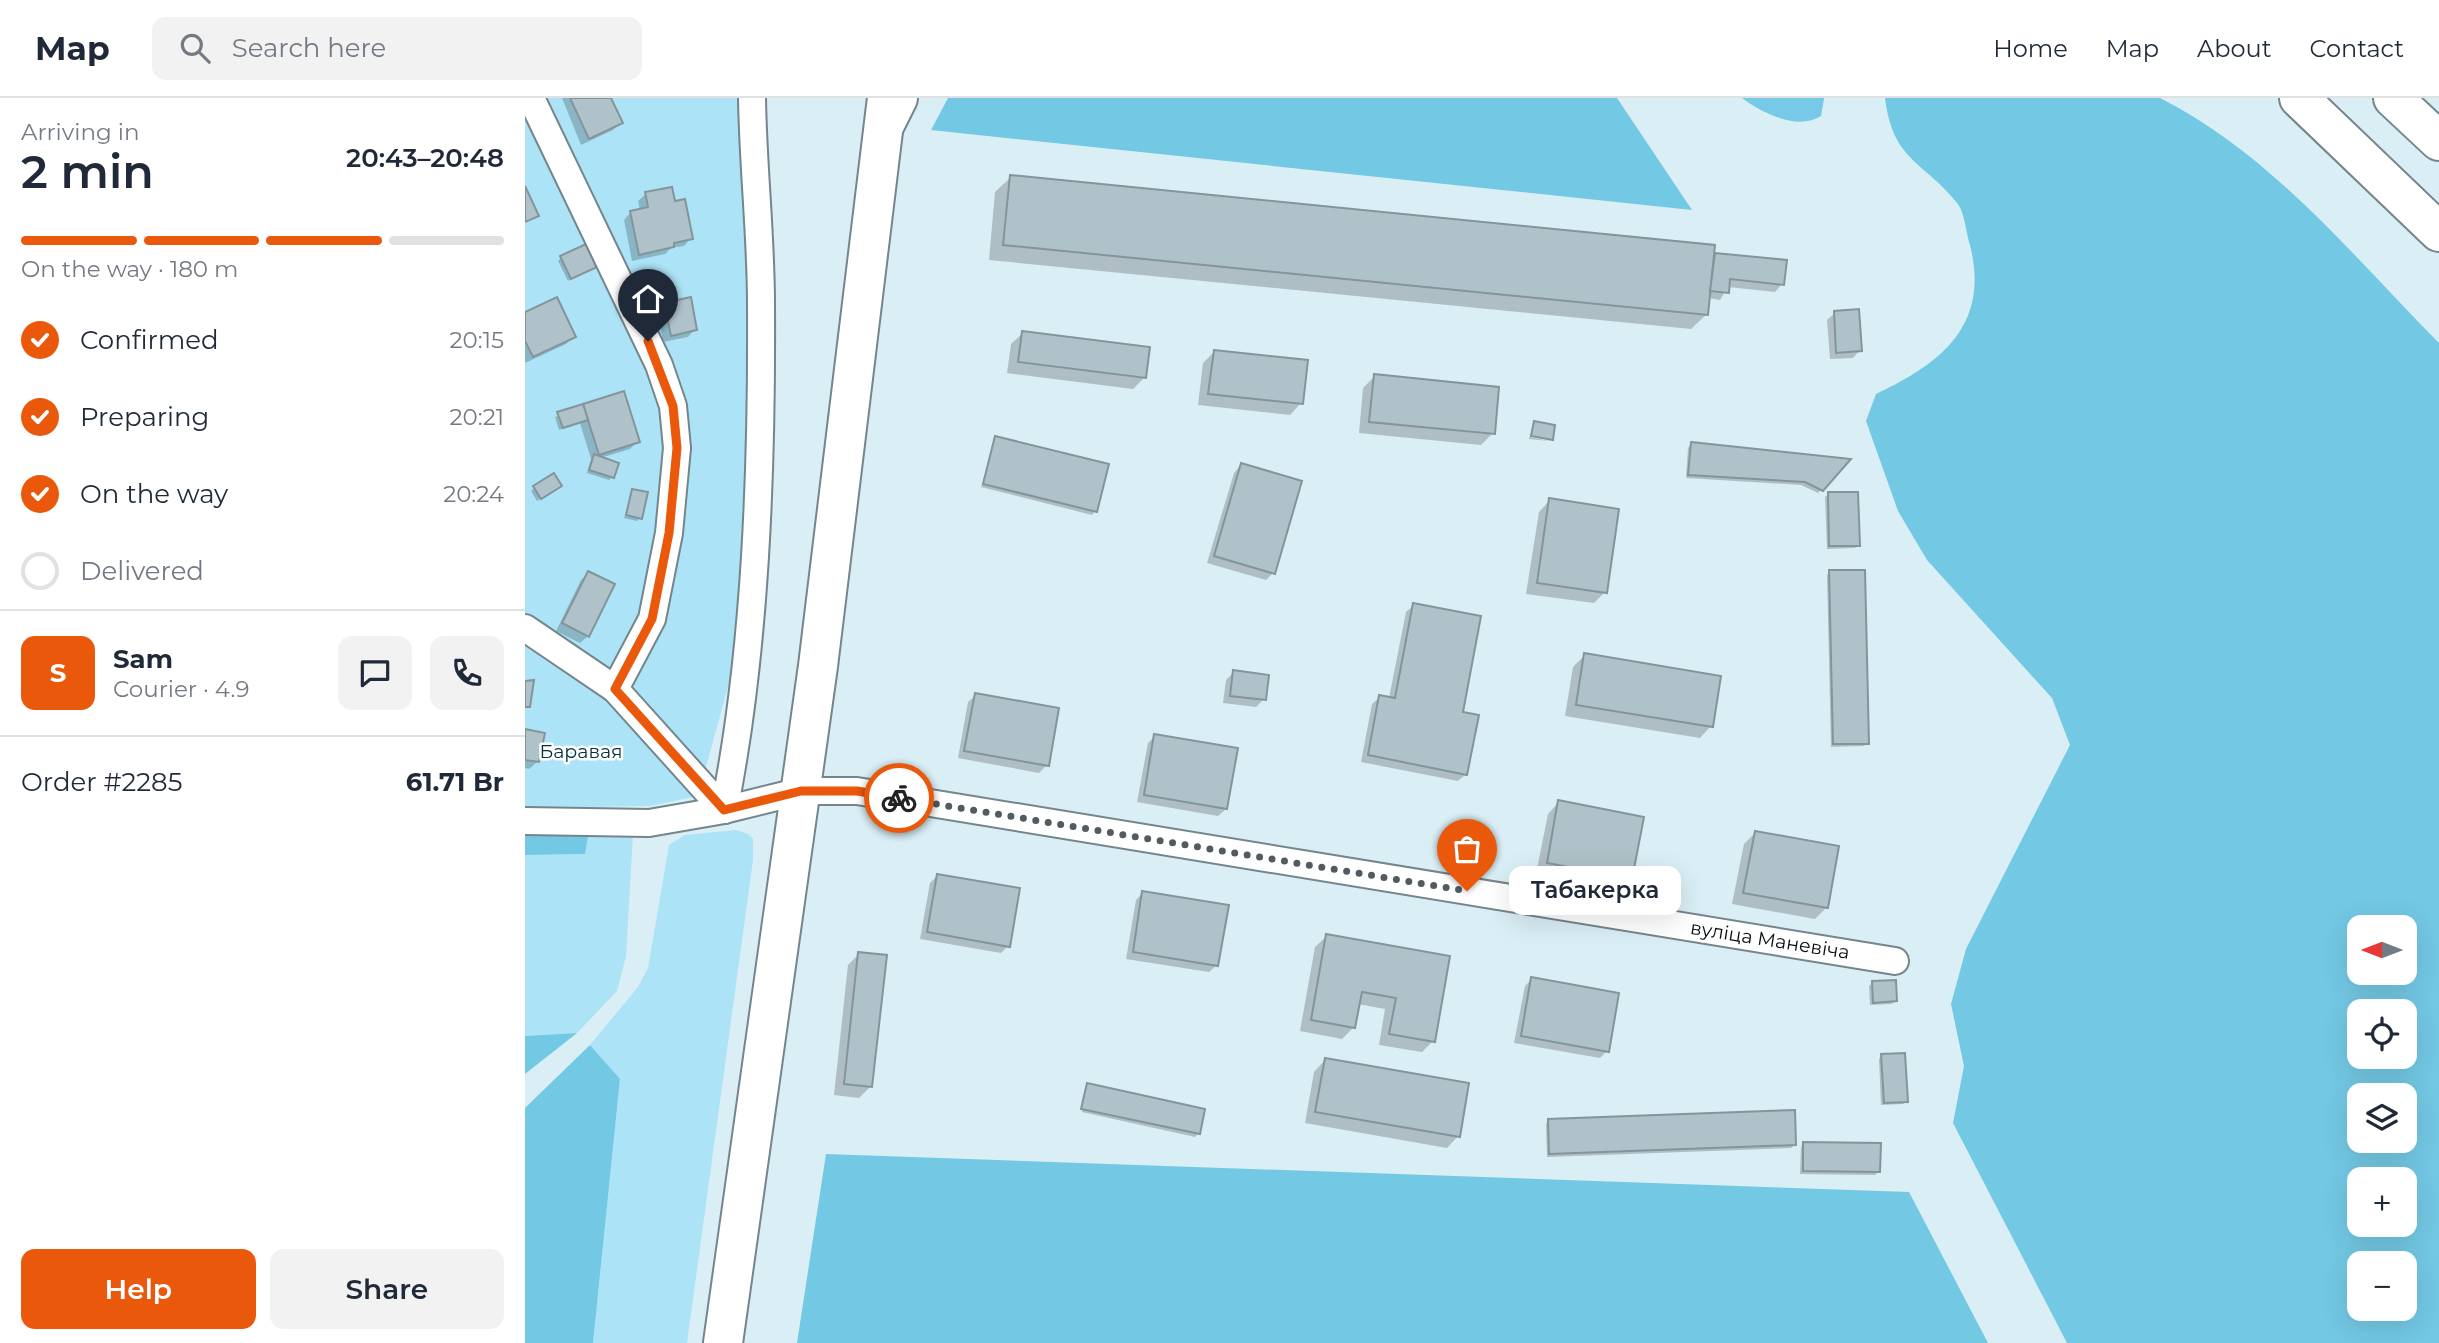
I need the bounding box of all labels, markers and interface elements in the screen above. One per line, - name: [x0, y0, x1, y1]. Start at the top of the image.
- search box: [152, 17, 642, 80]
- text: Map: [35, 28, 110, 68]
- icon: search: [176, 29, 214, 67]
- text: Search here: [232, 32, 386, 64]
- text: Home: [1993, 34, 2068, 63]
- text: Map: [2106, 34, 2159, 63]
- text: About: [2197, 34, 2271, 63]
- text: Contact: [2309, 34, 2404, 63]
- text: Arriving in: [21, 118, 140, 146]
- text: 20:43–20:48: [346, 142, 504, 174]
- text: 2 min: [21, 143, 154, 200]
- text: On the way · 180 m: [21, 255, 239, 283]
- pin: [618, 269, 678, 341]
- icon: home: [629, 280, 667, 318]
- icon: check: [21, 321, 59, 359]
- text: Confirmed: [80, 324, 219, 356]
- text: 20:15: [450, 326, 504, 354]
- icon: check: [21, 398, 59, 436]
- text: Preparing: [80, 401, 209, 433]
- text: 20:21: [450, 403, 504, 431]
- icon: check: [21, 475, 59, 513]
- text: On the way: [80, 478, 228, 510]
- text: 20:24: [443, 480, 504, 508]
- text: Delivered: [80, 555, 204, 587]
- button: chat: [338, 636, 412, 710]
- button: phone: [430, 636, 504, 710]
- text: Sam: [113, 643, 173, 675]
- text: S: [50, 657, 66, 689]
- text: Courier · 4.9: [113, 675, 249, 703]
- park label: Баравая: [539, 740, 623, 763]
- courier: [864, 763, 934, 833]
- text: Order #2285: [21, 766, 182, 798]
- text: 61.71 Br: [406, 766, 504, 798]
- icon: bike: [880, 779, 918, 817]
- pin: [1437, 819, 1497, 891]
- icon: bag: [1448, 830, 1486, 868]
- callout: Табакерка: [1509, 866, 1681, 916]
- text: Табакерка: [1531, 876, 1659, 904]
- north arrow: [2347, 915, 2417, 985]
- map controls: [2347, 915, 2417, 1321]
- street label: вуліца Маневіча: [1689, 916, 1851, 964]
- button: locate: [2347, 999, 2417, 1069]
- button: layers: [2347, 1083, 2417, 1153]
- button: +: [2347, 1167, 2417, 1237]
- button: Help: [21, 1249, 256, 1329]
- button: Share: [270, 1249, 504, 1329]
- button: −: [2347, 1251, 2417, 1321]

